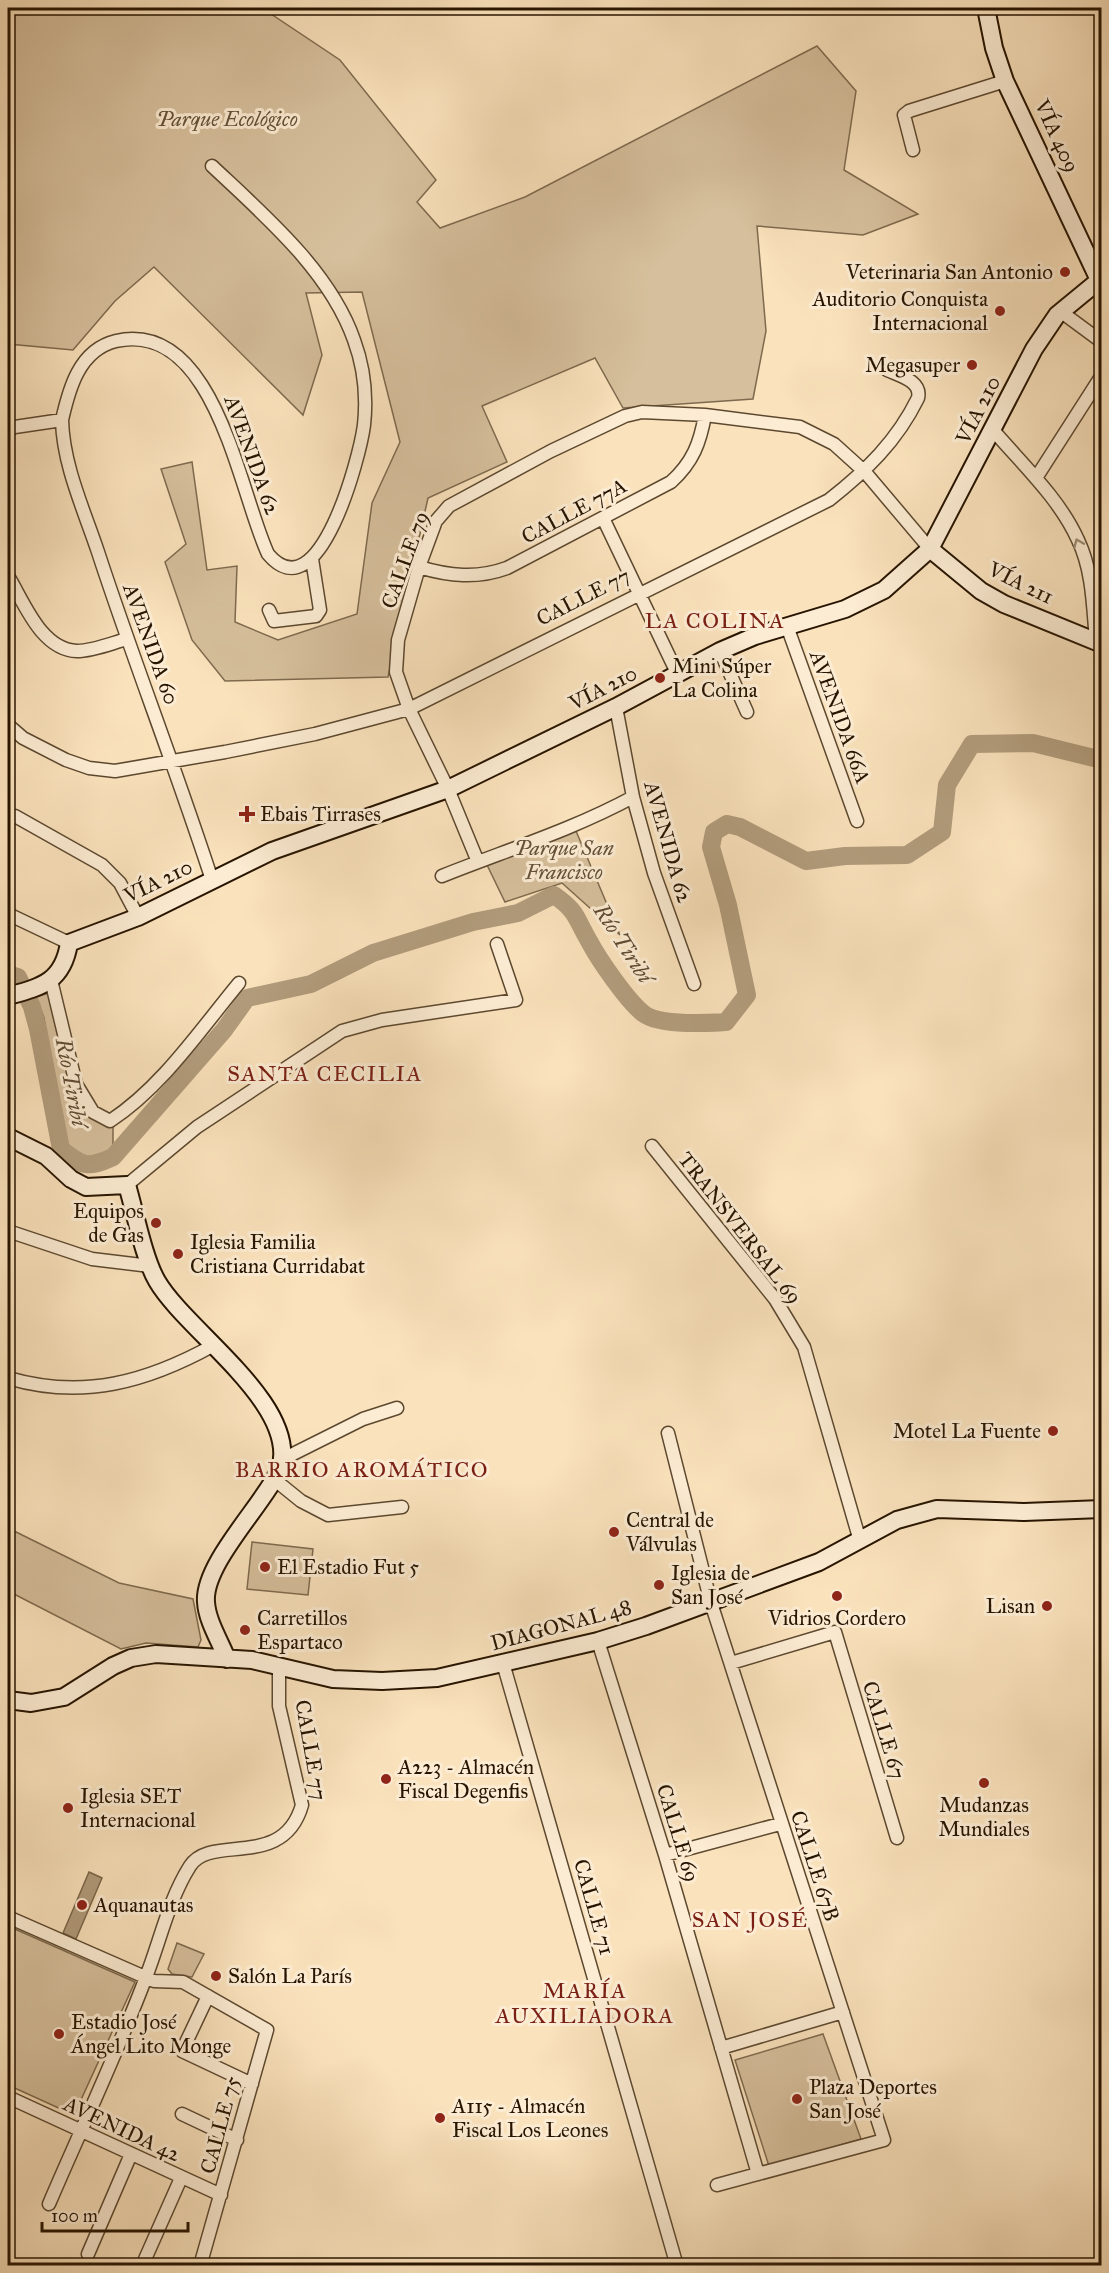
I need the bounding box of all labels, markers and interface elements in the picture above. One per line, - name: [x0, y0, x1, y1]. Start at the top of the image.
- street label: VÍA 409: [1028, 94, 1086, 177]
- park label: Parque Ecológico: [156, 106, 298, 132]
- place label: Veterinaria San Antonio: [845, 259, 1053, 285]
- marker: Veterinaria San Antonio: [1058, 265, 1072, 279]
- place label: Auditorio Conquista Internacional: [811, 286, 988, 336]
- marker: Auditorio Conquista Internacional: [993, 304, 1007, 318]
- place label: Megasuper: [865, 352, 960, 378]
- marker: Megasuper: [965, 358, 979, 372]
- street label: VÍA 210: [948, 371, 1006, 449]
- street label: AVENIDA 62: [218, 391, 286, 519]
- street label: CALLE 77A: [517, 472, 631, 550]
- street label: CALLE 79: [375, 508, 435, 612]
- one-way arrow: [1073, 538, 1085, 549]
- street label: VÍA 211: [983, 555, 1058, 610]
- street label: CALLE 77: [532, 562, 634, 632]
- street label: AVENIDA 60: [117, 579, 185, 708]
- district label: LA COLINA: [645, 607, 785, 634]
- street label: AVENIDA 66A: [804, 646, 876, 787]
- place label: Mini Súper La Colina: [672, 653, 772, 703]
- street label: VÍA 210: [563, 659, 641, 717]
- marker: Mini Súper La Colina: [653, 671, 667, 685]
- street label: AVENIDA 62: [638, 777, 698, 906]
- place label: Ebais Tirrases: [260, 801, 381, 827]
- marker: Ebais Tirrases: [238, 805, 256, 823]
- park label: Parque San Francisco: [514, 835, 614, 885]
- street label: VÍA 210: [118, 852, 197, 909]
- water label: Río Tiribí: [587, 898, 662, 992]
- water label: Río Tiribí: [50, 1035, 94, 1133]
- district label: SANTA CECILIA: [227, 1060, 423, 1087]
- street label: TRANSVERSAL 69: [673, 1147, 807, 1309]
- place label: Equipos de Gas: [73, 1198, 144, 1248]
- marker: Equipos de Gas: [149, 1216, 163, 1230]
- place label: Iglesia Familia Cristiana Curridabat: [190, 1229, 366, 1279]
- marker: Iglesia Familia Cristiana Curridabat: [171, 1247, 185, 1261]
- place label: Motel La Fuente: [893, 1418, 1041, 1444]
- marker: Motel La Fuente: [1046, 1424, 1060, 1438]
- district label: BARRIO AROMÁTICO: [235, 1456, 489, 1483]
- place label: Central de Válvulas: [625, 1507, 714, 1557]
- marker: Central de Válvulas: [607, 1525, 621, 1539]
- place label: El Estadio Fut 5: [277, 1554, 419, 1580]
- marker: El Estadio Fut 5: [258, 1560, 272, 1574]
- place label: Iglesia de San José: [671, 1560, 750, 1610]
- marker: Iglesia de San José: [652, 1578, 666, 1592]
- marker: Vidrios Cordero: [830, 1589, 844, 1603]
- place label: Lisan: [986, 1593, 1035, 1619]
- street label: DIAGONAL 48: [488, 1594, 634, 1656]
- marker: Lisan: [1040, 1599, 1054, 1613]
- place label: Carretillos Espartaco: [257, 1605, 347, 1655]
- place label: Vidrios Cordero: [767, 1605, 906, 1631]
- marker: Carretillos Espartaco: [238, 1623, 252, 1637]
- street label: CALLE 67: [857, 1678, 911, 1782]
- street label: CALLE 77: [289, 1698, 333, 1802]
- place label: A223 - Almacén Fiscal Degenfis: [397, 1754, 534, 1804]
- marker: A223 - Almacén Fiscal Degenfis: [379, 1772, 393, 1786]
- marker: Mudanzas Mundiales: [977, 1776, 991, 1790]
- street label: CALLE 69: [651, 1781, 705, 1885]
- place label: Iglesia SET Internacional: [80, 1783, 196, 1833]
- place label: Mudanzas Mundiales: [938, 1792, 1030, 1842]
- marker: Iglesia SET Internacional: [61, 1801, 75, 1815]
- street label: CALLE 67B: [785, 1807, 845, 1925]
- street label: CALLE 71: [568, 1856, 620, 1958]
- place label: Aquanautas: [93, 1892, 193, 1918]
- marker: Aquanautas: [75, 1898, 89, 1912]
- district label: SAN JOSÉ: [692, 1906, 808, 1933]
- place label: Salón La París: [228, 1963, 352, 1989]
- marker: Salón La París: [209, 1969, 223, 1983]
- district label: MARÍA AUXILIADORA: [495, 1977, 674, 2029]
- place label: Estadio José Ángel Lito Monge: [70, 2009, 231, 2059]
- marker: Estadio José Ángel Lito Monge: [52, 2027, 66, 2041]
- street label: CALLE 75: [194, 2073, 246, 2177]
- place label: Plaza Deportes San José: [809, 2074, 937, 2124]
- street label: AVENIDA 42: [59, 2090, 185, 2168]
- marker: Plaza Deportes San José: [790, 2092, 804, 2106]
- place label: A115 - Almacén Fiscal Los Leones: [451, 2093, 608, 2143]
- marker: A115 - Almacén Fiscal Los Leones: [433, 2111, 447, 2125]
- scale bar: [42, 2195, 188, 2233]
- text: 100 m: [51, 2205, 98, 2227]

